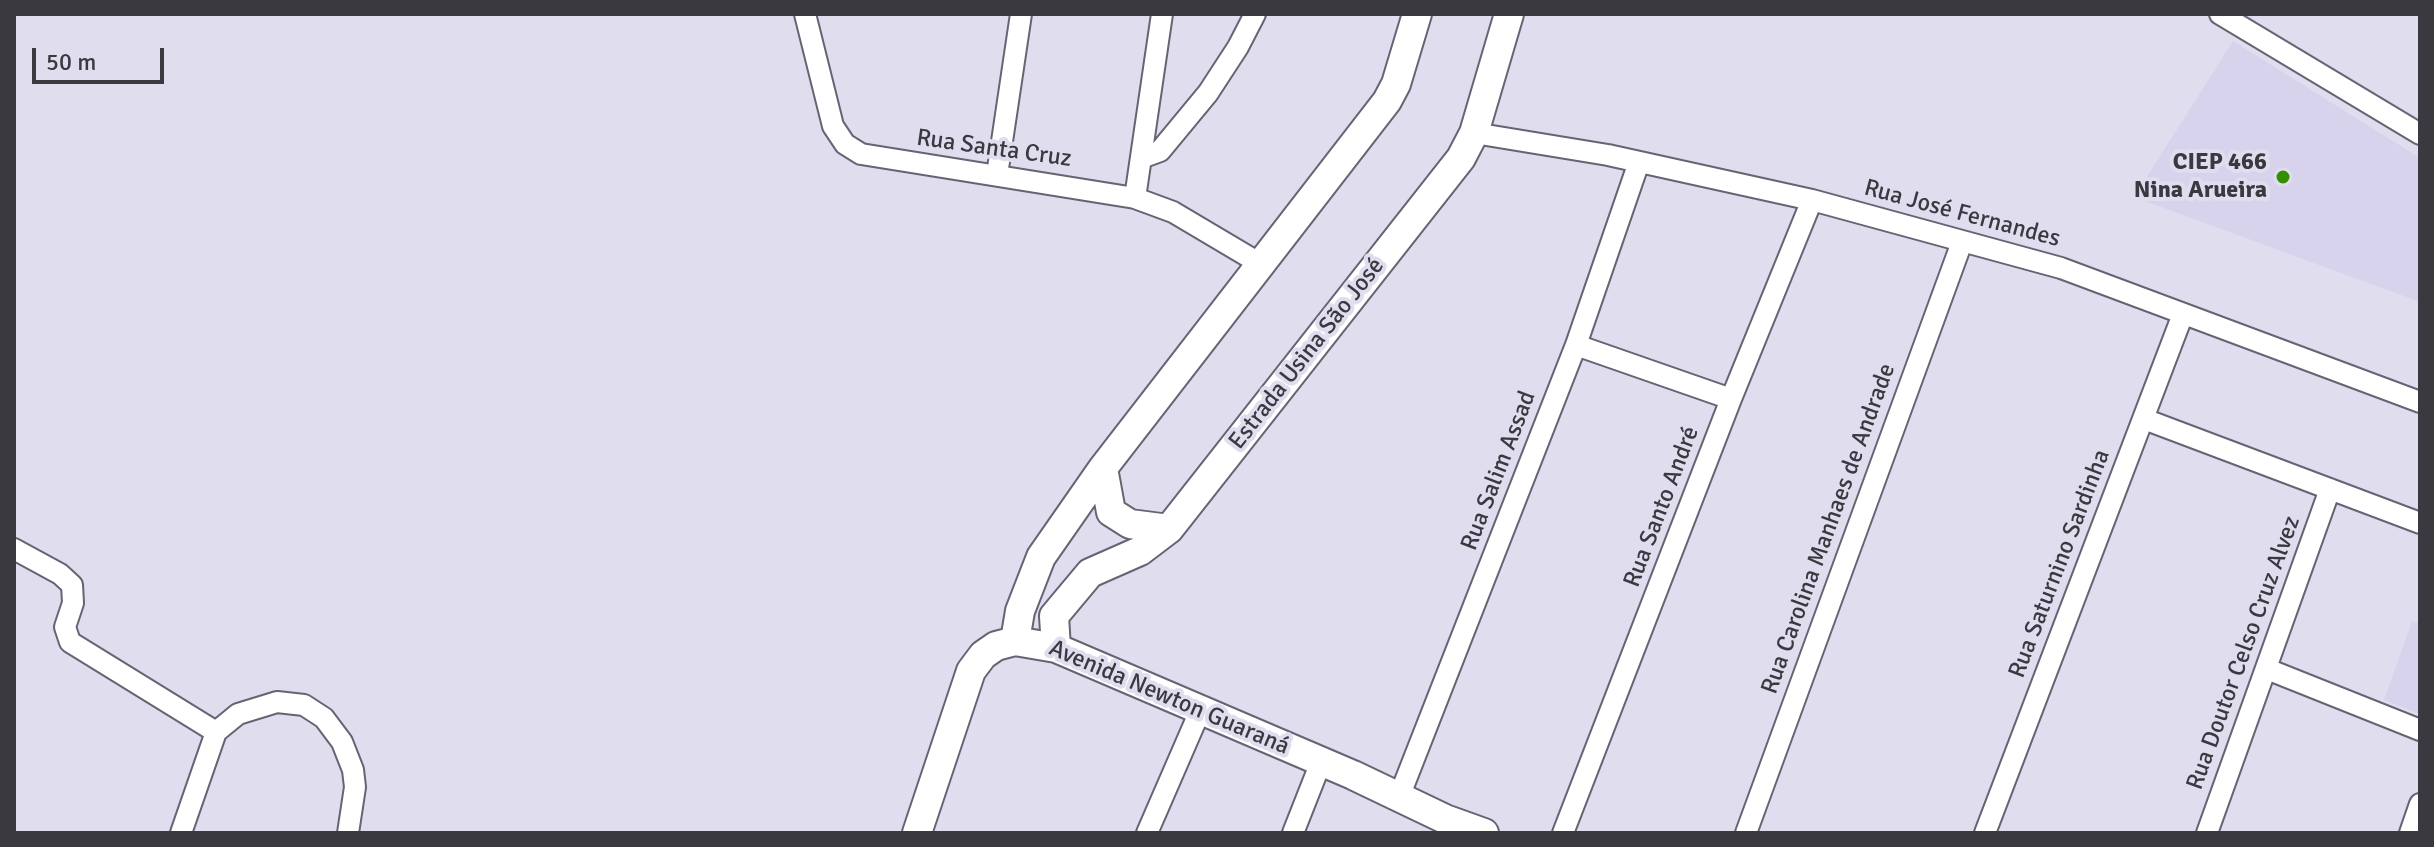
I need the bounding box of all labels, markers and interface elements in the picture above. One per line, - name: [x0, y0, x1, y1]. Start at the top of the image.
- scale bar: [36, 32, 168, 82]
- text: 50 m: [46, 47, 96, 77]
- street label: Rua Santa Cruz: [915, 124, 1073, 174]
- place label: CIEP 466 Nina Arueira: [2134, 149, 2267, 205]
- marker: CIEP 466 Nina Arueira: [2274, 168, 2292, 186]
- street label: Rua José Fernandes: [1861, 174, 2063, 254]
- street label: Estrada Usina São José: [1223, 252, 1391, 456]
- street label: Rua Carolina Manhaes de Andrade: [1756, 360, 1902, 698]
- street label: Rua Salim Assad: [1455, 387, 1543, 555]
- street label: Rua Santo André: [1618, 423, 1706, 591]
- street label: Rua Saturnino Sardinha: [2003, 446, 2117, 682]
- street label: Rua Doutor Celso Cruz Alvez: [2181, 512, 2307, 794]
- street label: Avenida Newton Guaraná: [1045, 634, 1293, 762]

